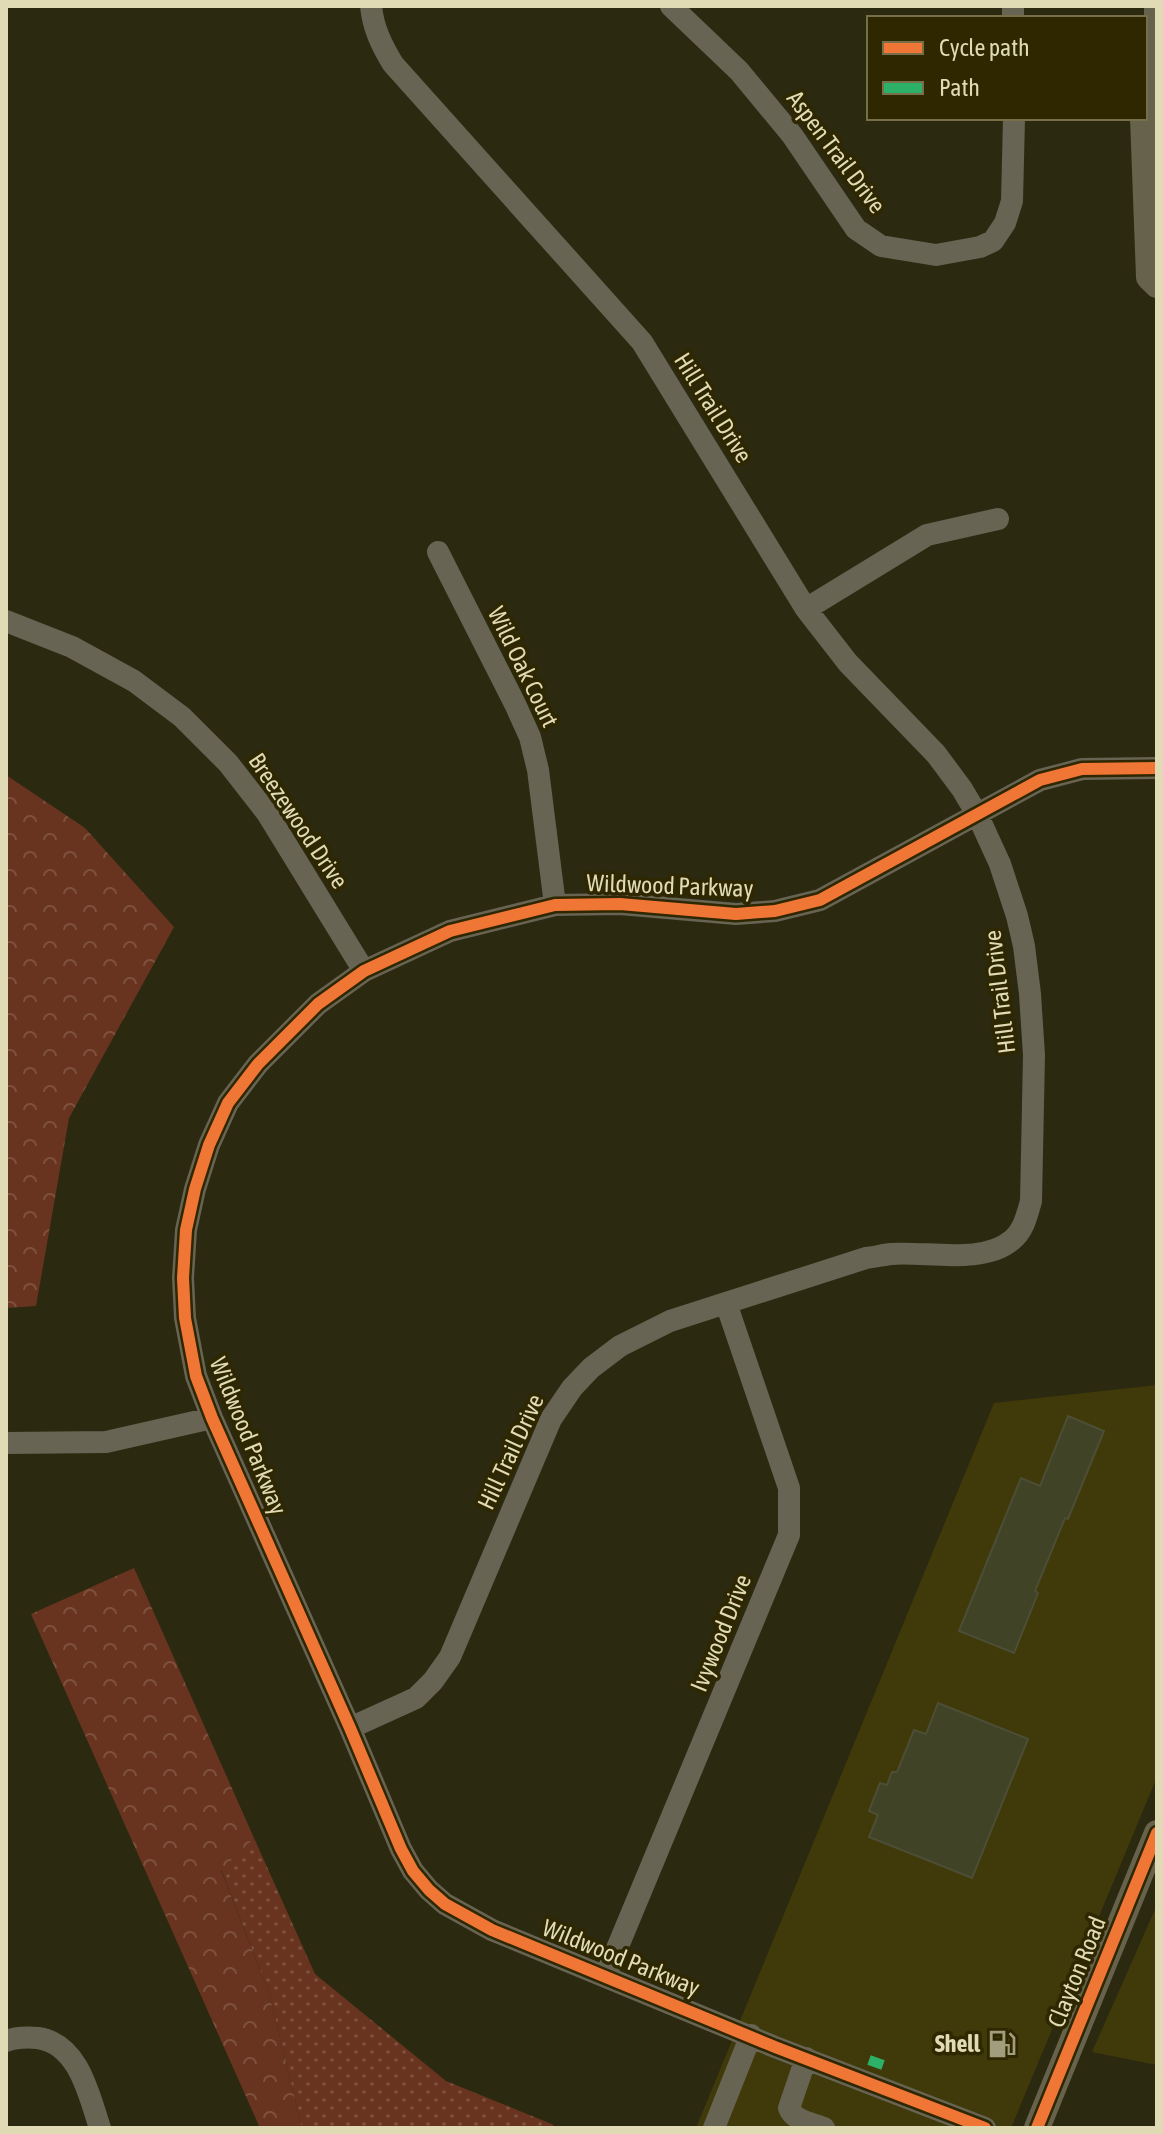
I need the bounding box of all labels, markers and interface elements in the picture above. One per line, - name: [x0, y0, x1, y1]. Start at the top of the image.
- legend: [867, 16, 1147, 120]
- text: Cycle path: [939, 34, 1030, 61]
- text: Path: [939, 74, 980, 101]
- street label: Aspen Trail Drive: [782, 85, 891, 218]
- street label: Hill Trail Drive: [669, 348, 758, 468]
- street label: Wild Oak Court: [483, 602, 564, 731]
- street label: Breezewood Drive: [243, 748, 354, 893]
- street label: Wildwood Parkway: [586, 869, 754, 902]
- street label: Hill Trail Drive: [979, 929, 1020, 1055]
- street label: Wildwood Parkway: [205, 1353, 292, 1518]
- street label: Hill Trail Drive: [472, 1390, 549, 1514]
- street label: Ivywood Drive: [685, 1570, 756, 1695]
- street label: Clayton Road: [1042, 1913, 1111, 2031]
- street label: Wildwood Parkway: [539, 1914, 704, 2001]
- fuel station icon: Shell: [987, 2029, 1017, 2059]
- place label: Shell: [935, 2030, 981, 2057]

